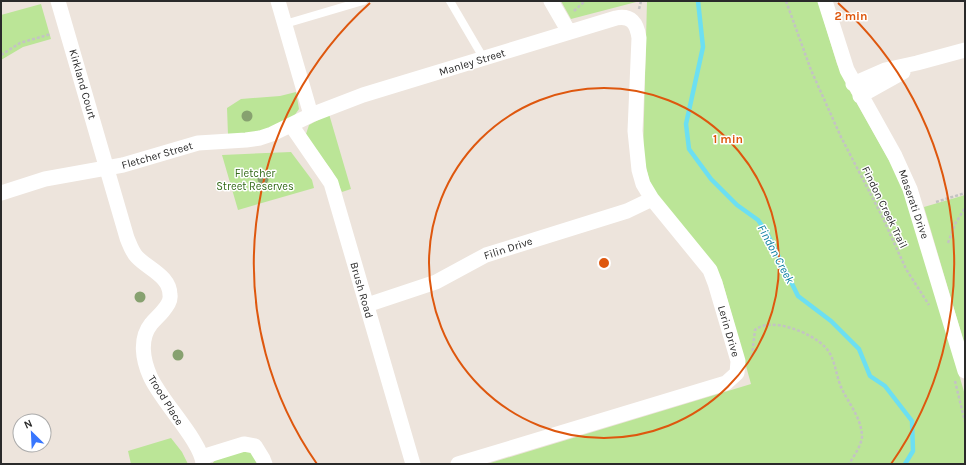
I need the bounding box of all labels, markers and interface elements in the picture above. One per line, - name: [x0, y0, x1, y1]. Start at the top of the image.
- text: 2 min: [834, 9, 868, 23]
- street label: Manley Street: [437, 46, 507, 79]
- street label: Kirkland Court: [66, 47, 99, 121]
- text: 1 min: [713, 132, 743, 146]
- street label: Fletcher Street: [120, 139, 194, 172]
- street label: Findon Creek Trail: [859, 164, 910, 250]
- park label: Fletcher Street Reserves: [216, 167, 294, 193]
- street label: Maserati Drive: [896, 168, 932, 241]
- water label: Findon Creek: [755, 222, 798, 287]
- street label: Filin Drive: [482, 234, 534, 262]
- centre of rings: [597, 256, 611, 270]
- street label: Brush Road: [347, 261, 376, 320]
- street label: Lerin Drive: [715, 304, 742, 359]
- street label: Trood Place: [145, 373, 186, 428]
- north arrow: [12, 413, 52, 453]
- text: N: [22, 417, 34, 432]

